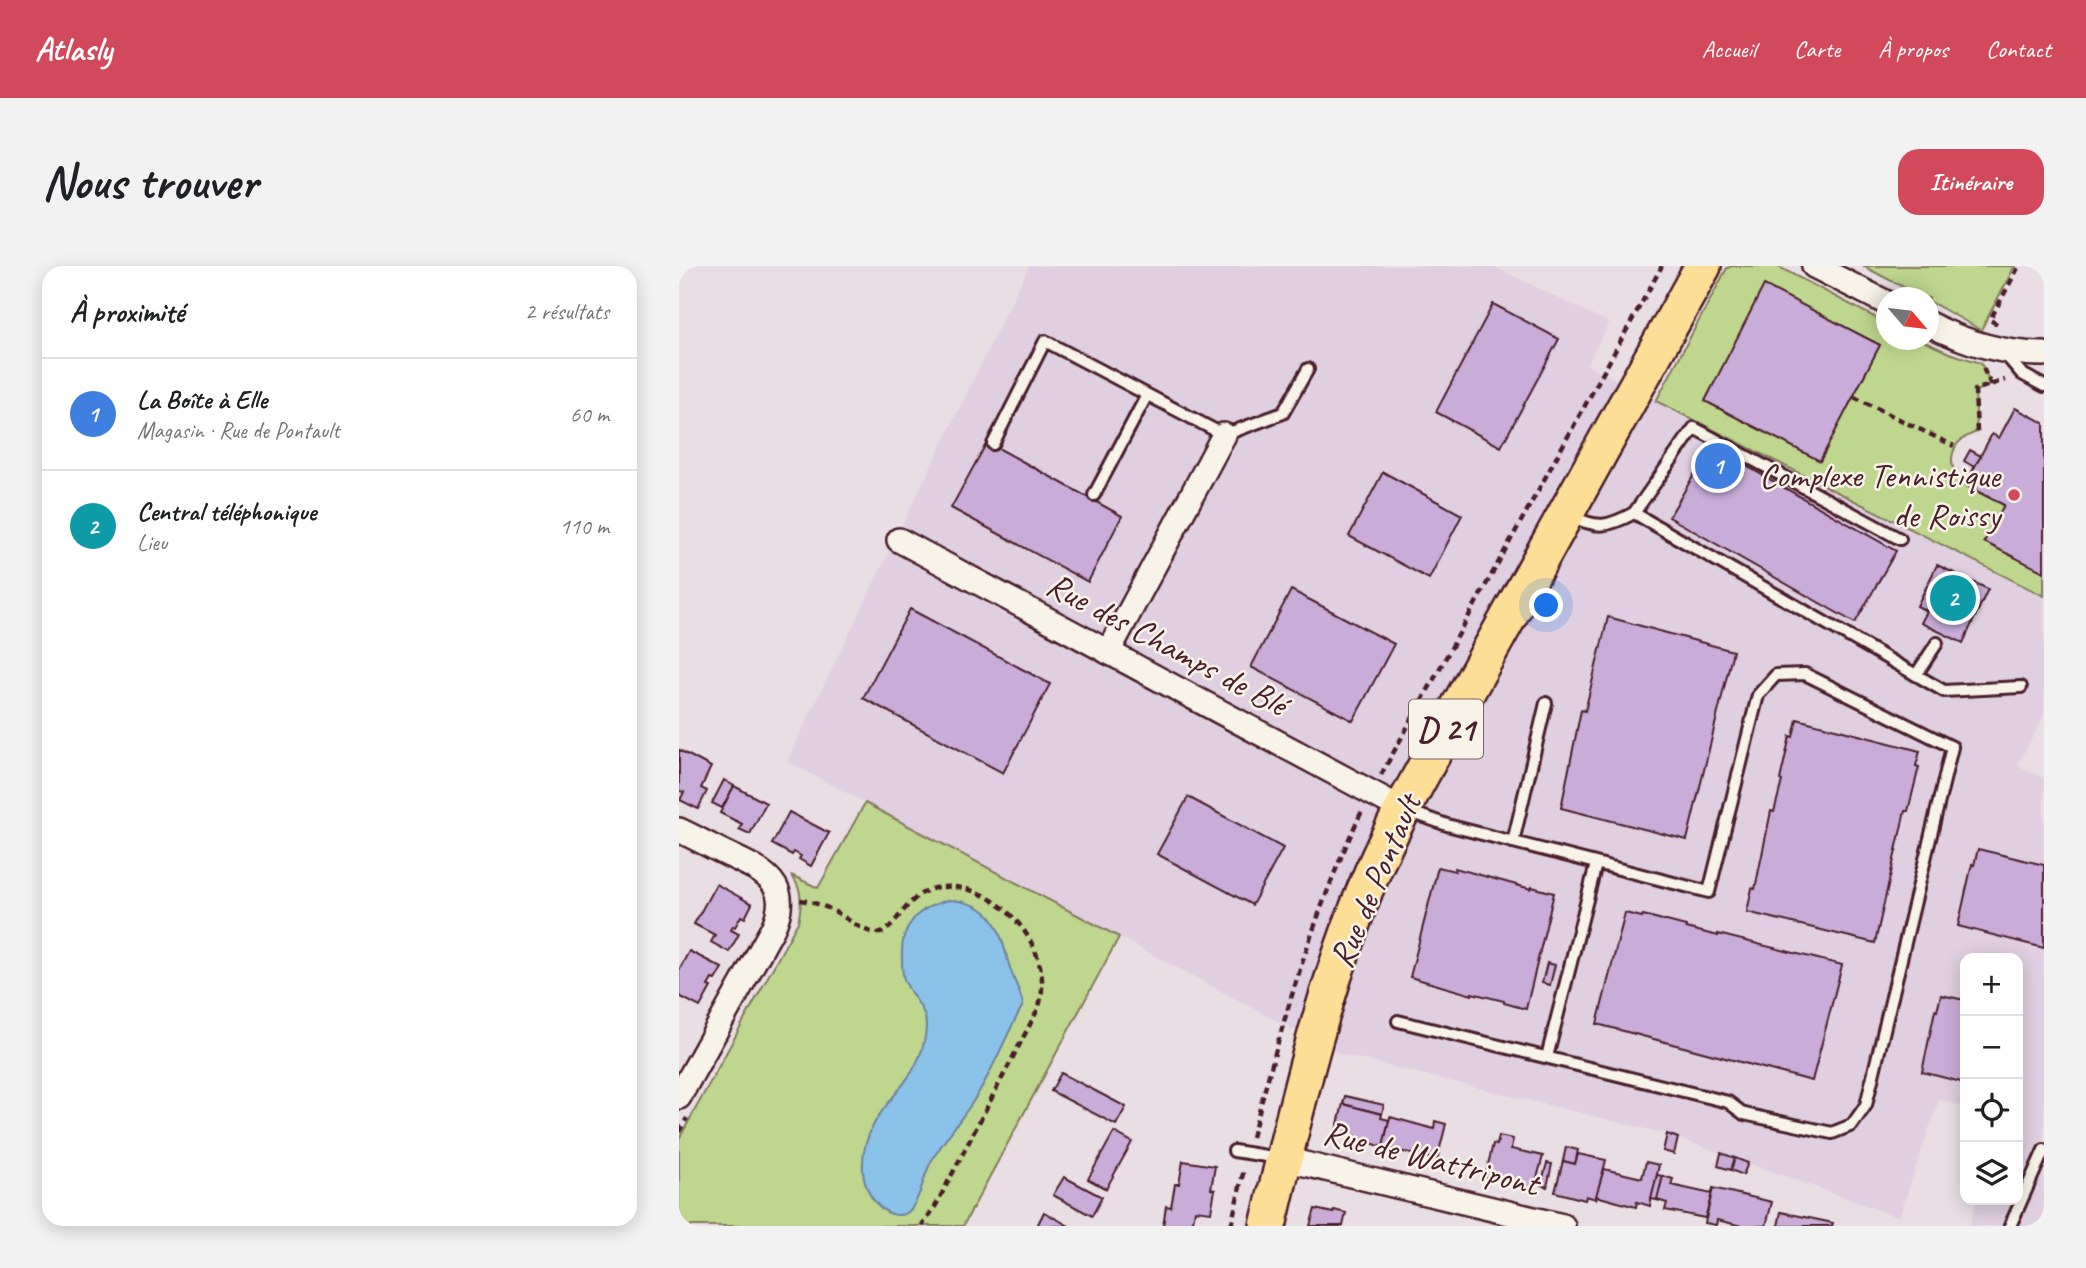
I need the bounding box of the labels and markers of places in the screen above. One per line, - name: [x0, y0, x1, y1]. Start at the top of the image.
- pin: 1: [1695, 440, 1741, 492]
- place label: Complexe Tennistique de Roissy: [1759, 453, 2003, 538]
- marker: Complexe Tennistique de Roissy: [2006, 487, 2022, 503]
- pin: 2: [1930, 572, 1976, 624]

